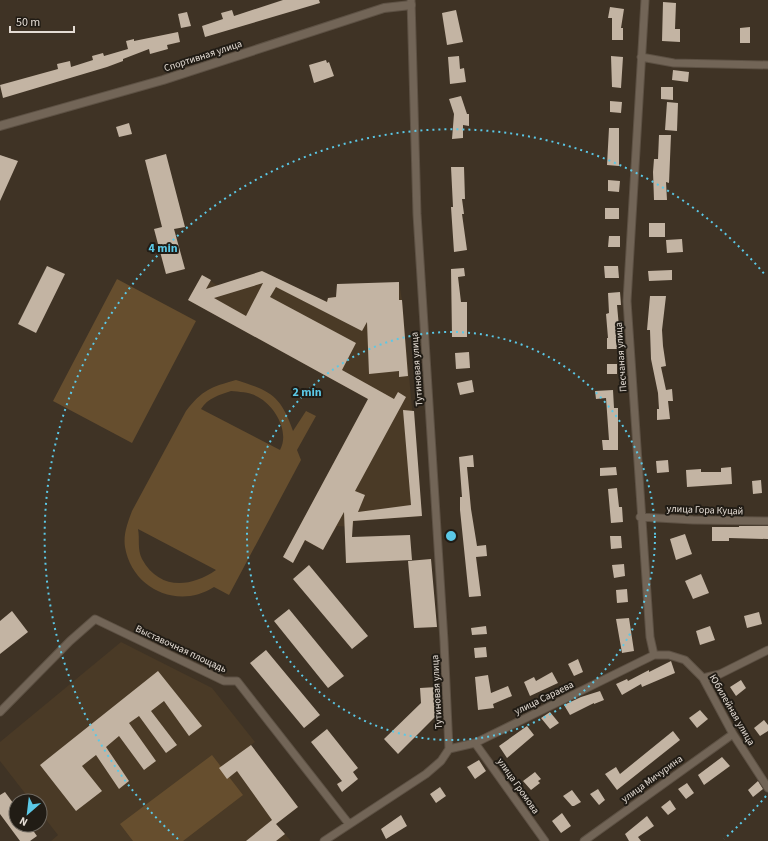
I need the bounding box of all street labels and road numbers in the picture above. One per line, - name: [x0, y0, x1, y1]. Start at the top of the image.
- street label: Спортивная улица: [162, 37, 244, 75]
- street label: Песчаная улица: [612, 322, 630, 392]
- street label: Тутиновая улица: [407, 331, 427, 407]
- street label: улица Гора Куцай: [666, 502, 744, 518]
- street label: Выставочная площадь: [133, 622, 229, 676]
- street label: Тутиновая улица: [428, 654, 446, 730]
- street label: Юбилейная улица: [706, 672, 758, 748]
- street label: улица Сараева: [512, 678, 576, 718]
- street label: улица Мичурина: [618, 752, 686, 806]
- street label: улица Громова: [493, 755, 543, 817]

